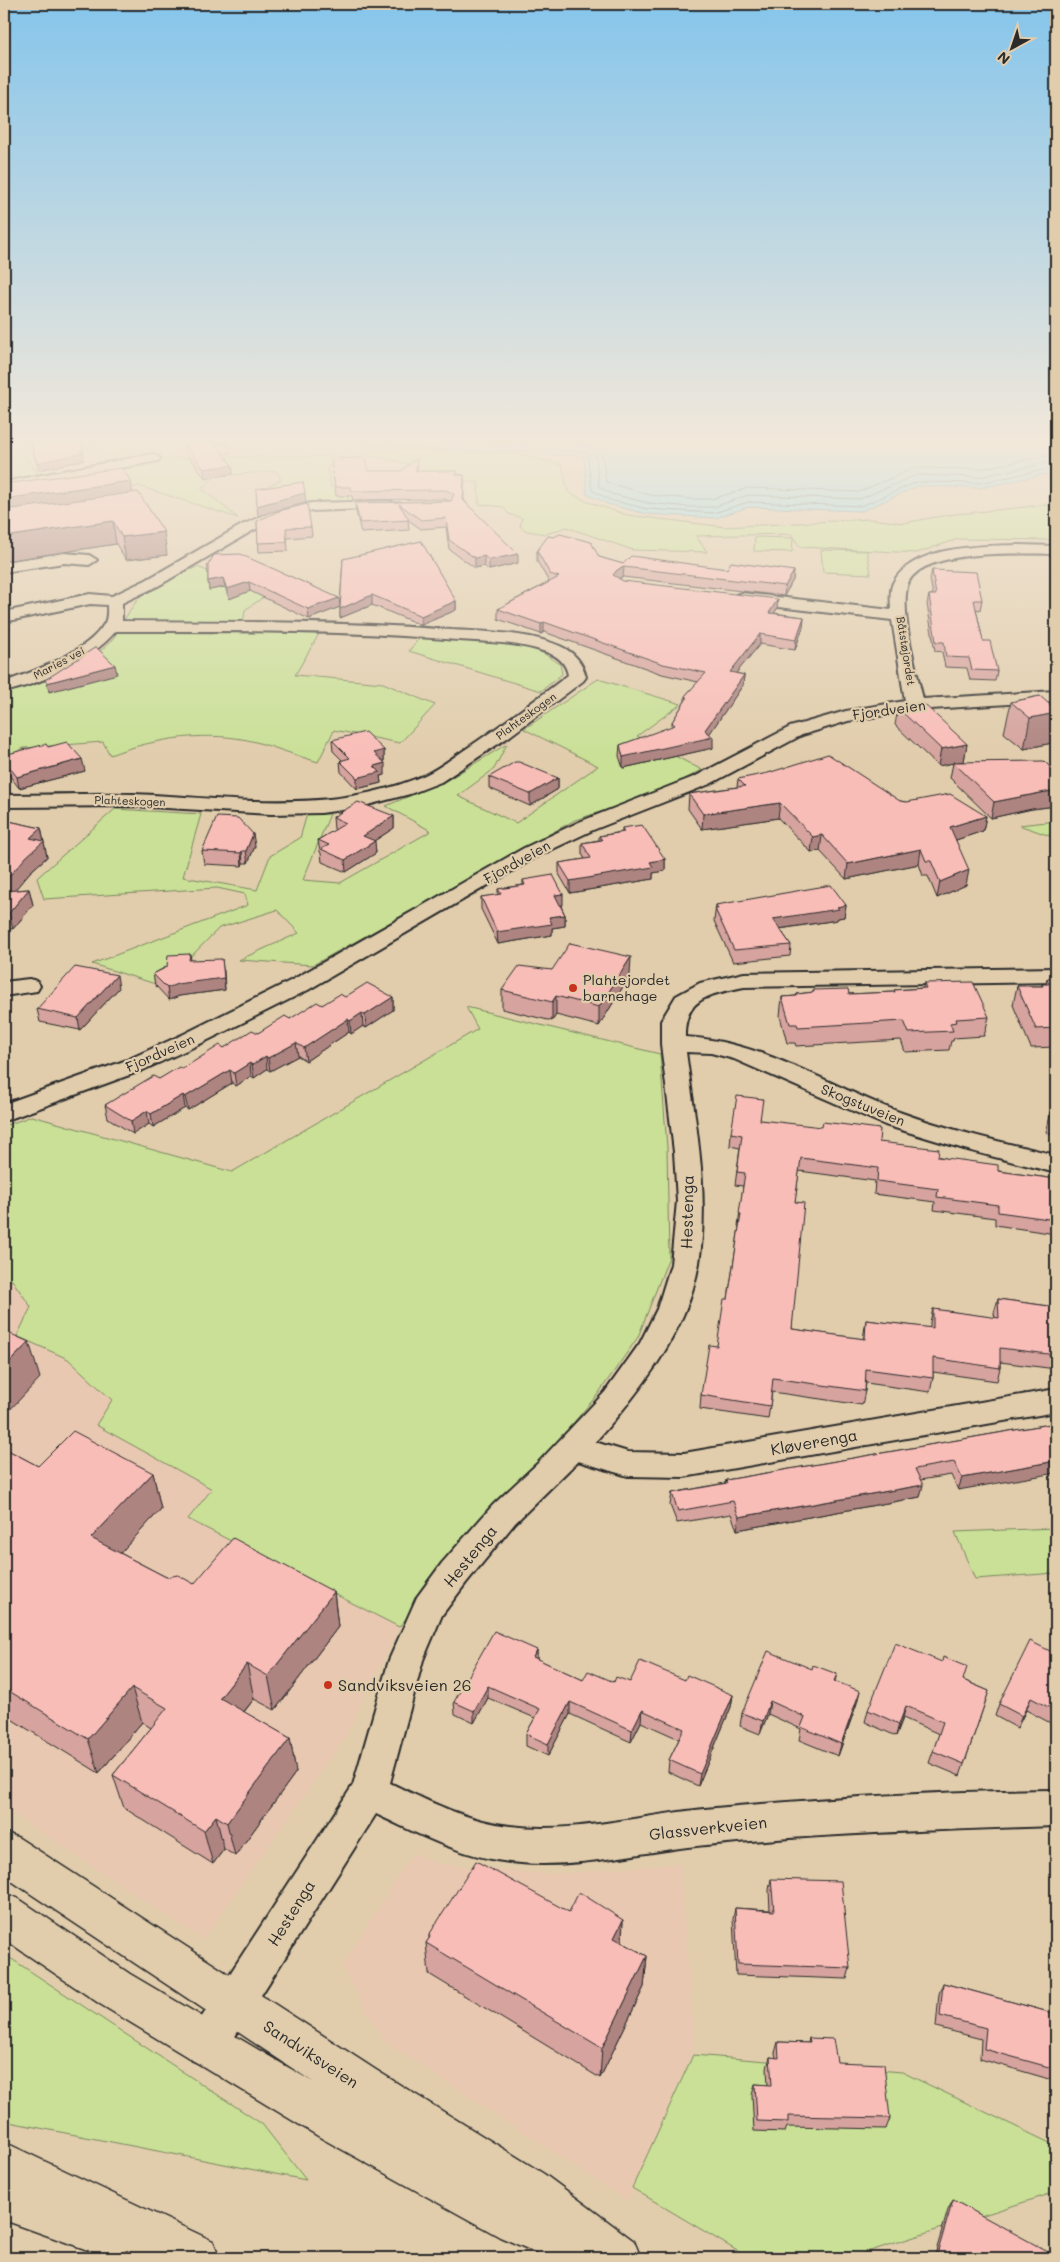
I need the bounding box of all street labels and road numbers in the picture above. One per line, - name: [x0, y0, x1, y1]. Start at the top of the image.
- street label: Båtstøjordet: [894, 615, 919, 687]
- street label: Maries vei: [30, 643, 87, 682]
- street label: Plahteskogen: [493, 689, 559, 743]
- street label: Fjordveien: [851, 695, 927, 724]
- street label: Plahteskogen: [94, 792, 166, 809]
- street label: Fjordveien: [480, 835, 554, 888]
- street label: Fjordveien: [122, 1029, 197, 1076]
- street label: Skogstuveien: [818, 1079, 908, 1130]
- street label: Hestenga: [675, 1175, 698, 1249]
- street label: Kløverenga: [769, 1424, 859, 1459]
- street label: Hestenga: [438, 1520, 501, 1591]
- street label: Glassverkveien: [648, 1811, 768, 1844]
- street label: Hestenga: [262, 1876, 319, 1950]
- street label: Sandviksveien: [260, 2015, 363, 2092]

